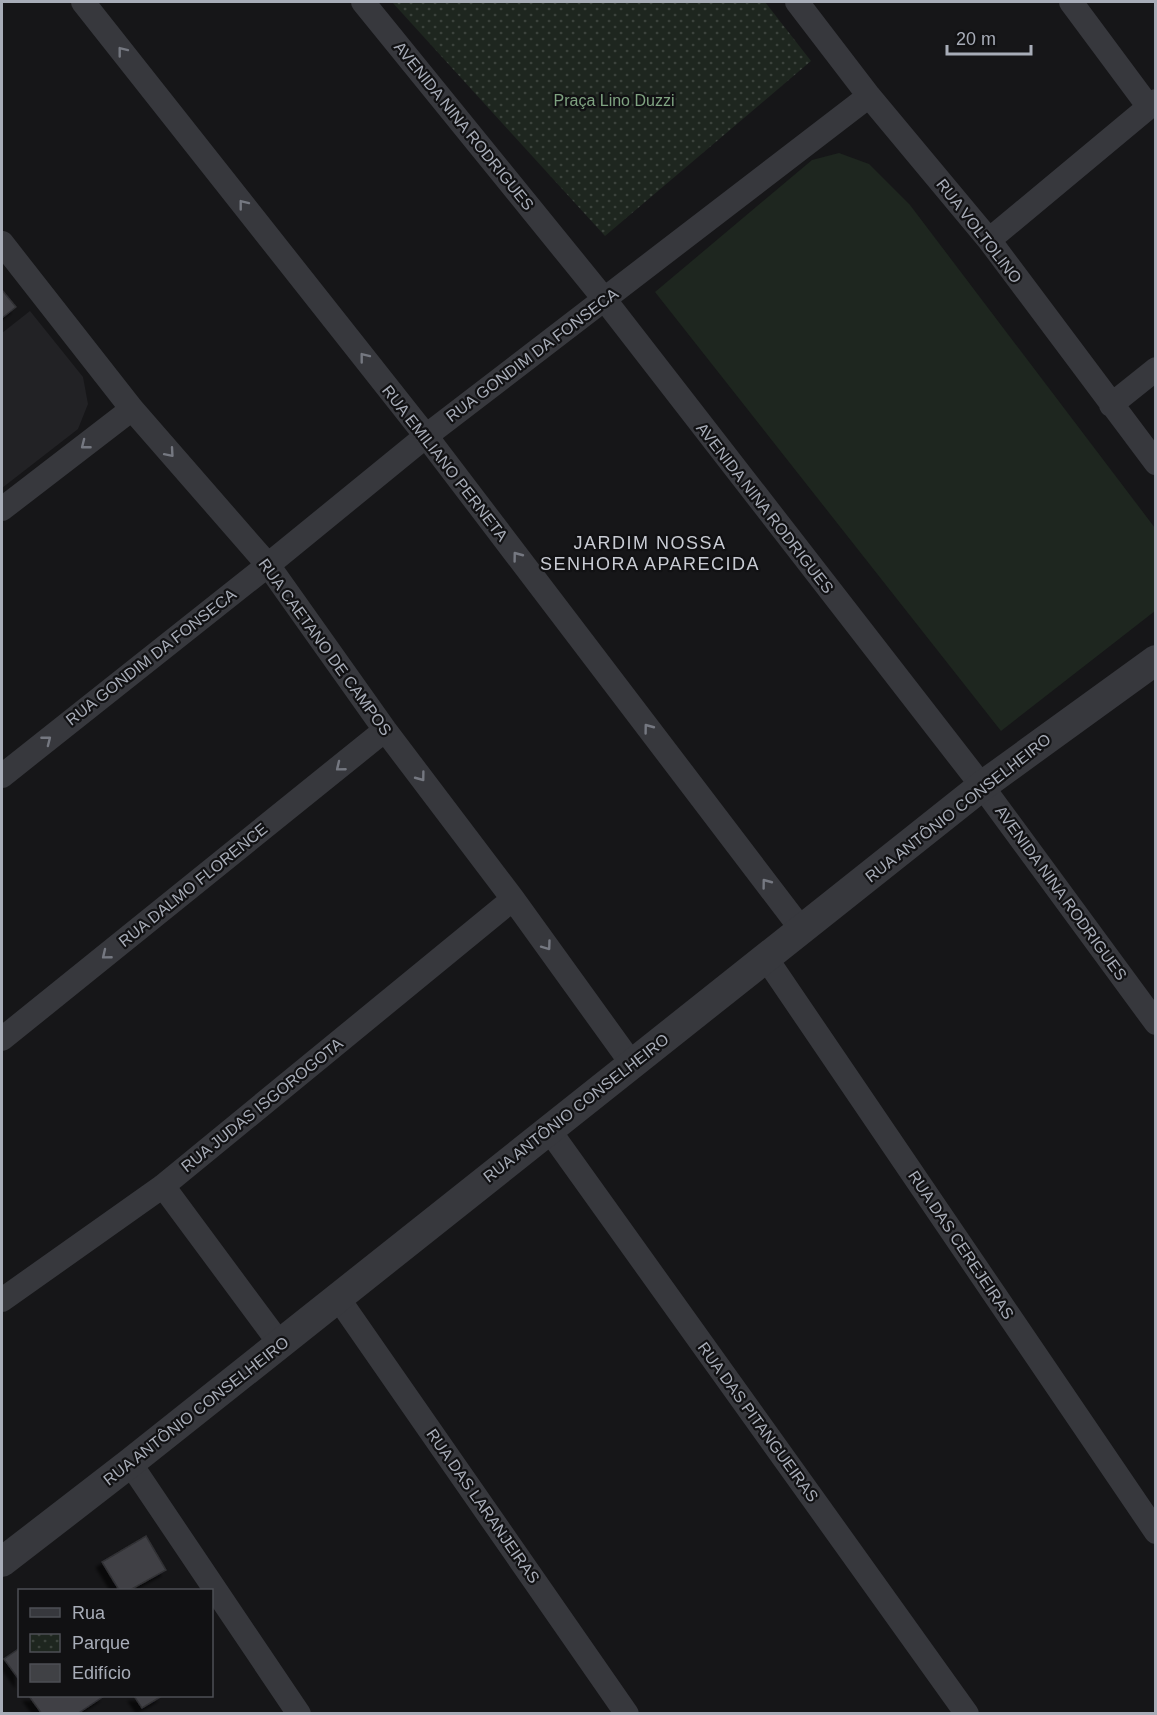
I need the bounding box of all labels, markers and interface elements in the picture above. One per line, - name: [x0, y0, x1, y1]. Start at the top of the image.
- scale bar: [947, 18, 1031, 56]
- text: 20 m: [956, 29, 996, 49]
- street label: AVENIDA NINA RODRIGUES: [391, 39, 537, 213]
- one-way arrow: [119, 47, 130, 58]
- park label: Praça Lino Duzzi: [554, 92, 674, 109]
- street label: RUA VOLTOLINO: [933, 176, 1025, 286]
- one-way arrow: [239, 200, 250, 211]
- street label: RUA GONDIM DA FONSECA: [443, 285, 622, 425]
- one-way arrow: [360, 353, 371, 364]
- street label: RUA EMILIANO PERNETA: [379, 382, 511, 544]
- street label: AVENIDA NINA RODRIGUES: [693, 420, 837, 596]
- one-way arrow: [81, 437, 92, 448]
- one-way arrow: [163, 446, 174, 457]
- district label: JARDIM NOSSA SENHORA APARECIDA: [540, 533, 760, 574]
- one-way arrow: [514, 552, 525, 563]
- street label: RUA CAETANO DE CAMPOS: [255, 555, 395, 739]
- street label: RUA GONDIM DA FONSECA: [63, 585, 240, 729]
- one-way arrow: [644, 724, 655, 735]
- street label: RUA ANTÔNIO CONSELHEIRO: [861, 730, 1054, 886]
- one-way arrow: [41, 736, 52, 747]
- one-way arrow: [335, 760, 346, 771]
- one-way arrow: [413, 770, 424, 781]
- street label: AVENIDA NINA RODRIGUES: [992, 803, 1130, 983]
- street label: RUA DALMO FLORENCE: [115, 820, 271, 950]
- one-way arrow: [763, 879, 774, 890]
- one-way arrow: [540, 940, 551, 951]
- one-way arrow: [102, 948, 113, 959]
- street label: RUA ANTÔNIO CONSELHEIRO: [479, 1030, 672, 1186]
- street label: RUA JUDAS ISGOROGOTA: [178, 1035, 346, 1175]
- street label: RUA DAS CEREJEIRAS: [905, 1168, 1017, 1322]
- street label: RUA ANTÔNIO CONSELHEIRO: [99, 1333, 292, 1489]
- street label: RUA DAS PITANGUEIRAS: [695, 1339, 821, 1505]
- street label: RUA DAS LARANJEIRAS: [423, 1426, 543, 1586]
- legend: [18, 1589, 213, 1697]
- text: Rua: [72, 1603, 106, 1623]
- text: Parque: [72, 1633, 130, 1653]
- text: Edifício: [72, 1663, 131, 1683]

